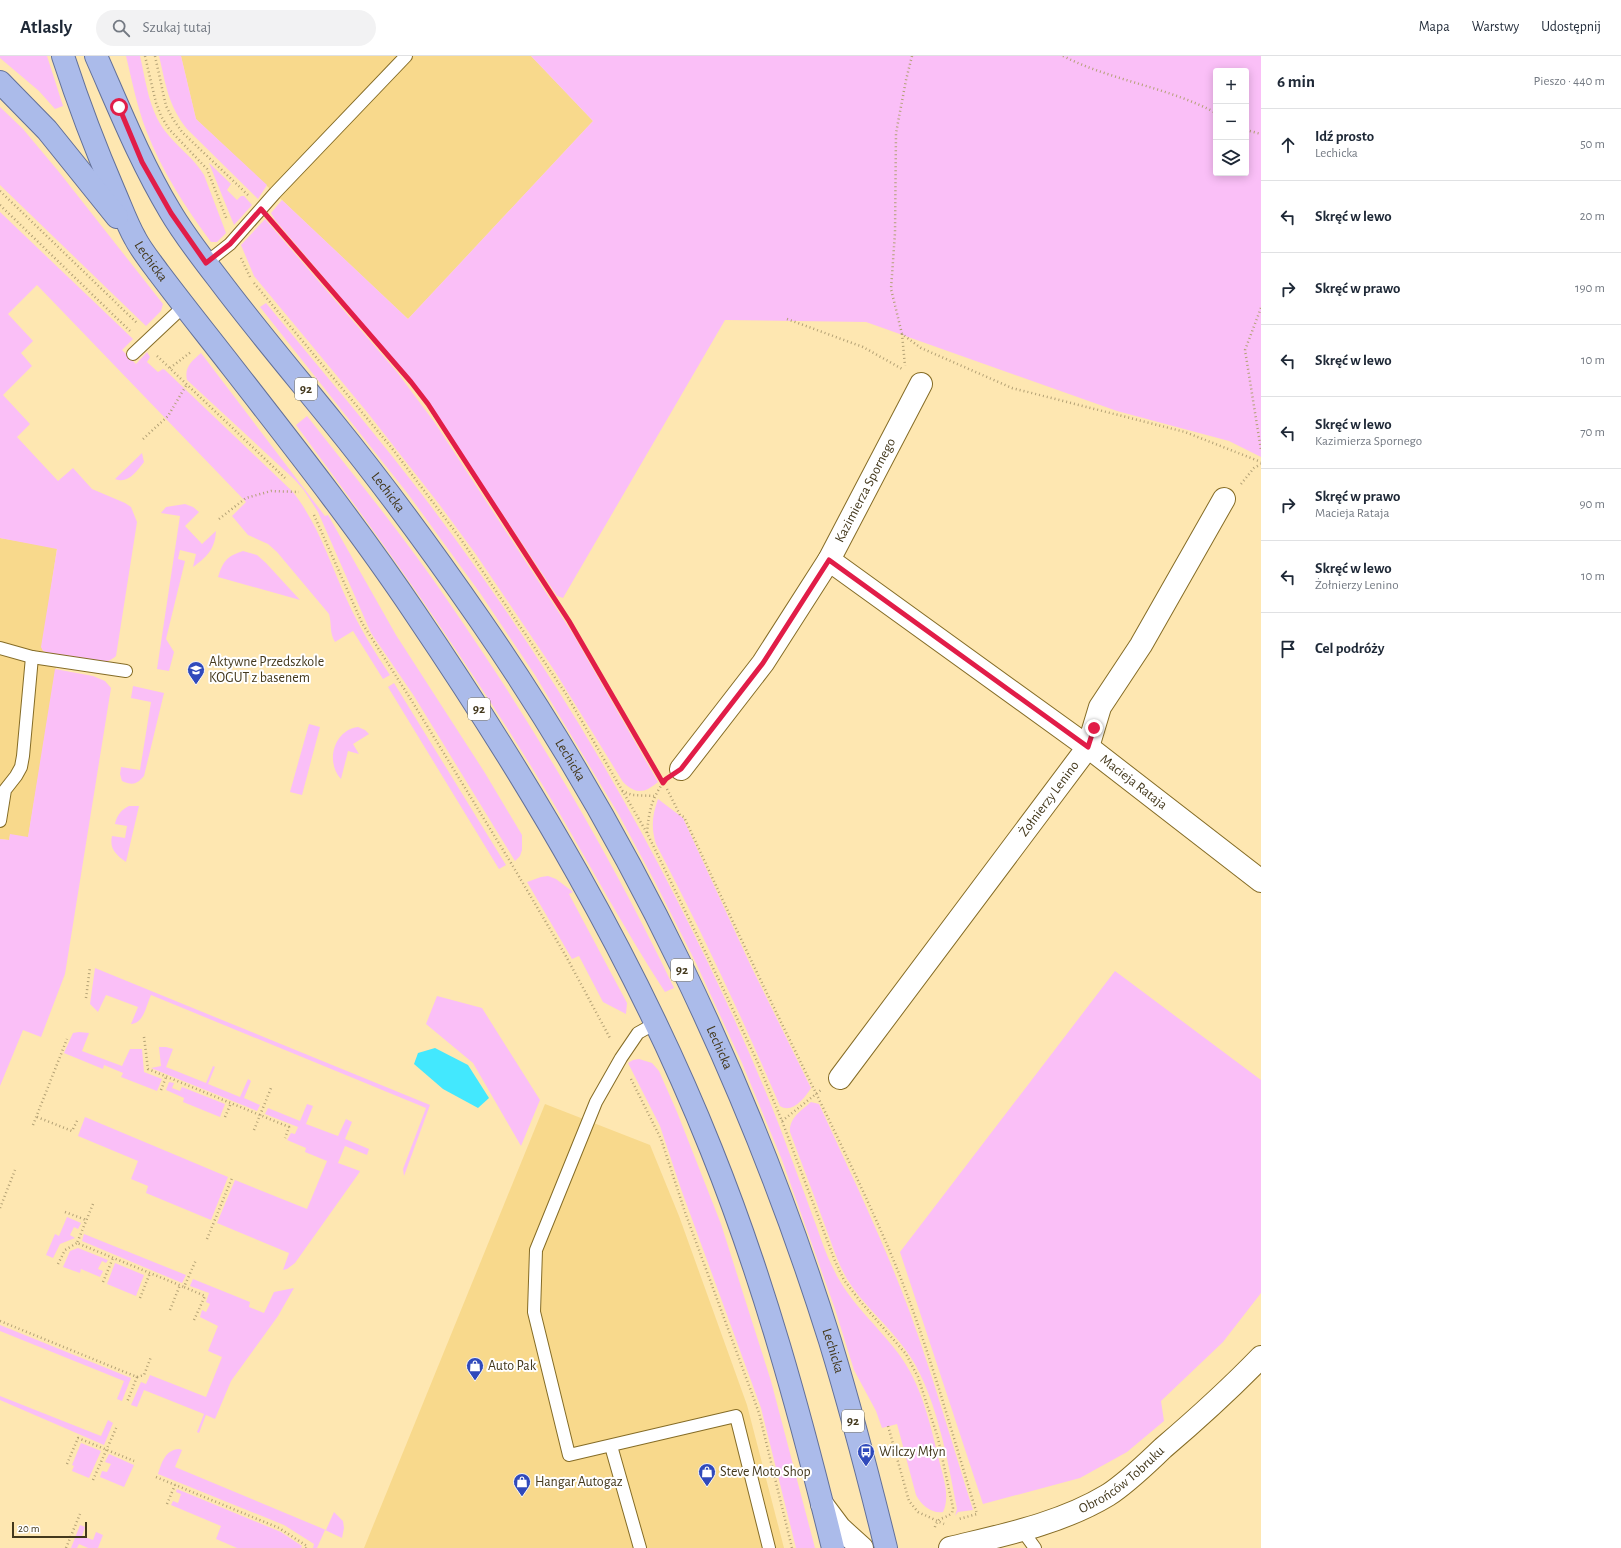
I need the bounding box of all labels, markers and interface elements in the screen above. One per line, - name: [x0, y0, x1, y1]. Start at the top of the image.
- search box: [96, 10, 376, 46]
- icon: search: [110, 17, 132, 39]
- text: Atlasly: [20, 18, 72, 37]
- text: Szukaj tutaj: [142, 20, 211, 35]
- text: Mapa: [1419, 20, 1450, 34]
- text: Warstwy: [1472, 20, 1519, 34]
- text: Udostępnij: [1541, 20, 1601, 34]
- map controls: [1213, 68, 1249, 176]
- button: +: [1213, 68, 1249, 104]
- text: 6 min: [1277, 73, 1315, 90]
- text: Pieszo · 440 m: [1534, 75, 1605, 88]
- route start: [110, 98, 128, 116]
- button: −: [1213, 104, 1249, 140]
- text: Idź prosto: [1315, 129, 1374, 144]
- icon: ahead: [1277, 134, 1299, 156]
- text: 50 m: [1580, 138, 1605, 151]
- button: layers: [1213, 140, 1249, 176]
- text: Lechicka: [1315, 147, 1358, 160]
- icon: left: [1277, 206, 1299, 228]
- text: Skręć w lewo: [1315, 209, 1392, 224]
- text: 20 m: [1580, 210, 1605, 223]
- street label: Lechicka: [131, 239, 170, 285]
- icon: right: [1277, 278, 1299, 300]
- text: Skręć w prawo: [1315, 281, 1400, 296]
- text: 190 m: [1575, 282, 1605, 295]
- icon: left: [1277, 350, 1299, 372]
- text: Skręć w lewo: [1315, 353, 1392, 368]
- text: 10 m: [1581, 354, 1605, 367]
- road number: 92: [295, 378, 317, 400]
- text: Skręć w lewo: [1315, 417, 1392, 432]
- icon: left: [1277, 422, 1299, 444]
- text: 70 m: [1580, 426, 1605, 439]
- text: Kazimierza Spornego: [1315, 435, 1422, 448]
- street label: Kazimierza Spornego: [832, 436, 898, 545]
- street label: Lechicka: [368, 470, 408, 515]
- text: Skręć w prawo: [1315, 489, 1400, 504]
- icon: right: [1277, 494, 1299, 516]
- text: 90 m: [1579, 498, 1605, 511]
- text: Macieja Rataja: [1315, 507, 1389, 520]
- text: Skręć w lewo: [1315, 561, 1392, 576]
- icon: left: [1277, 566, 1299, 588]
- text: 10 m: [1581, 570, 1605, 583]
- text: Żołnierzy Lenino: [1315, 579, 1399, 592]
- icon: arrive: [1277, 638, 1299, 660]
- text: Cel podróży: [1315, 641, 1384, 656]
- place label: Aktywne Przedszkole KOGUT z basenem: [209, 655, 324, 685]
- school or university icon: Aktywne Przedszkole KOGUT z basenem: [186, 660, 206, 685]
- road number: 92: [468, 698, 490, 720]
- route end: [1085, 719, 1103, 737]
- street label: Lechicka: [552, 737, 588, 784]
- street label: Macieja Rataja: [1097, 752, 1170, 813]
- street label: Żołnierzy Lenino: [1014, 758, 1082, 839]
- road number: 92: [671, 959, 693, 981]
- street label: Lechicka: [703, 1024, 735, 1072]
- street label: Lechicka: [819, 1327, 846, 1375]
- shop icon: Auto Pak: [465, 1356, 485, 1381]
- place label: Auto Pak: [488, 1359, 537, 1373]
- road number: 92: [842, 1410, 864, 1432]
- bus stop icon: Wilczy Młyn: [856, 1442, 876, 1467]
- street label: Obrońców Tobruku: [1077, 1444, 1167, 1516]
- place label: Wilczy Młyn: [879, 1445, 946, 1459]
- shop icon: Steve Moto Shop: [697, 1462, 717, 1487]
- place label: Steve Moto Shop: [720, 1465, 811, 1479]
- shop icon: Hangar Autogaz: [512, 1472, 532, 1497]
- place label: Hangar Autogaz: [535, 1475, 623, 1489]
- scale bar: [12, 1520, 87, 1539]
- text: 20 m: [18, 1523, 39, 1534]

